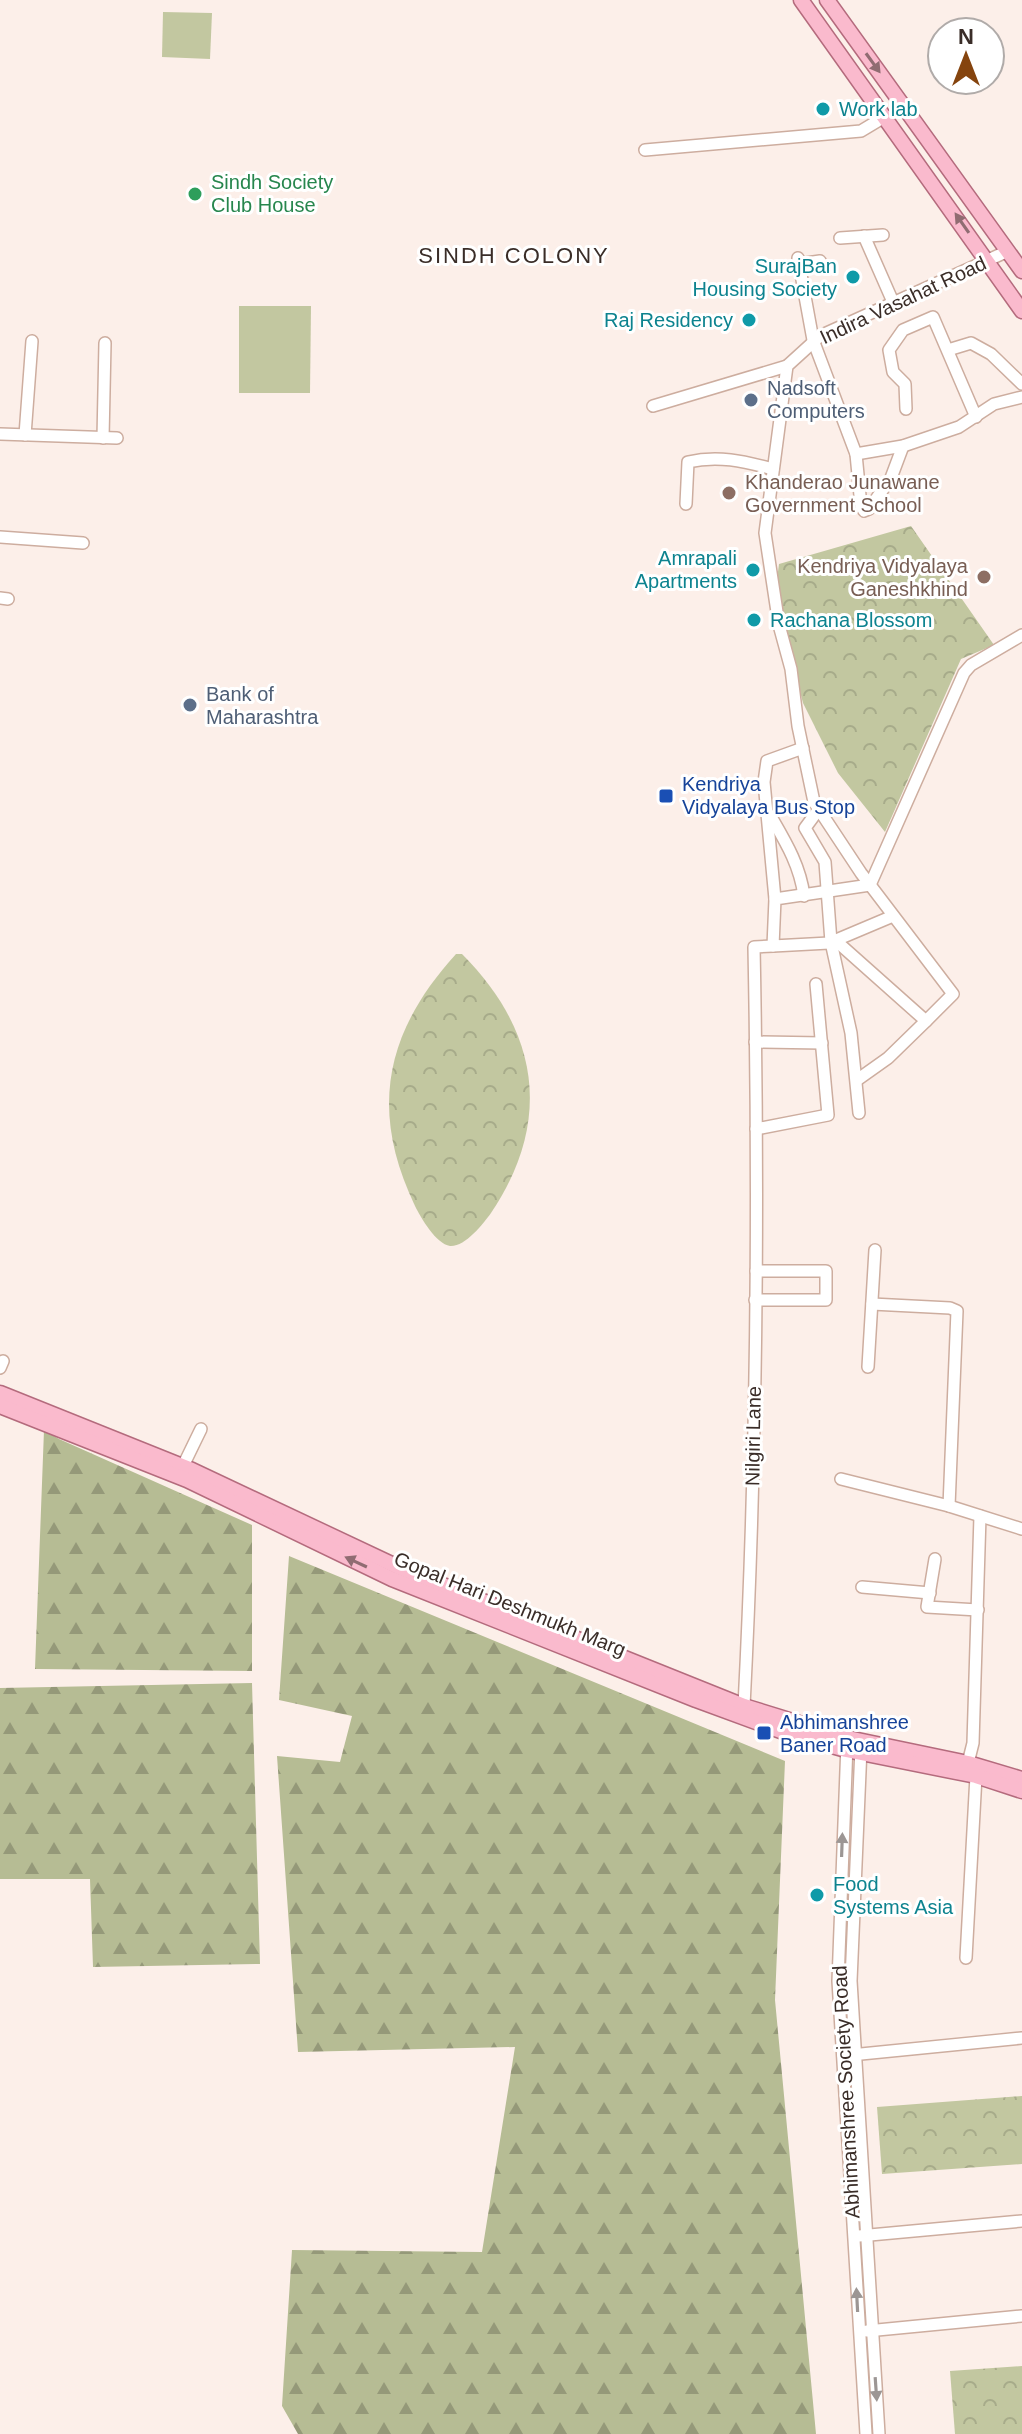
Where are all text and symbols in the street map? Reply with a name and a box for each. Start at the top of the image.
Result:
north arrow [926,16,1006,96]
text: N [958,24,974,49]
one-way arrow [864,53,880,74]
place label: Work lab [839,98,918,120]
marker: Work lab [814,100,832,118]
place label: Sindh Society Club House [211,171,333,216]
marker: Sindh Society Club House [186,185,204,203]
one-way arrow [955,213,970,234]
district label: SINDH COLONY [418,243,610,268]
street label: Indira Vasahat Road [816,252,990,348]
place label: SurajBan Housing Society [692,255,837,300]
marker: SurajBan Housing Society [844,268,862,286]
place label: Raj Residency [604,309,733,331]
marker: Raj Residency [740,311,758,329]
place label: Nadsoft Computers [767,377,865,422]
marker: Nadsoft Computers [742,391,760,409]
place label: Khanderao Junawane Government School [745,471,940,516]
marker: Khanderao Junawane Government School [720,484,738,502]
place label: Amrapali Apartments [635,547,737,592]
place label: Kendriya Vidyalaya Ganeshkhind [797,555,969,600]
marker: Amrapali Apartments [744,561,762,579]
marker: Kendriya Vidyalaya Ganeshkhind [975,568,993,586]
place label: Rachana Blossom [770,609,932,631]
marker: Rachana Blossom [745,611,763,629]
place label: Bank of Maharashtra [206,683,319,728]
marker: Bank of Maharashtra [181,696,199,714]
place label: Kendriya Vidyalaya Bus Stop [682,773,855,818]
marker: Kendriya Vidyalaya Bus Stop [657,787,675,805]
street label: Nilgiri Lane [741,1386,765,1486]
street label: Gopal Hari Deshmukh Marg [391,1547,629,1661]
one-way arrow [344,1555,367,1569]
place label: Abhimanshree Baner Road [780,1711,909,1756]
marker: Abhimanshree Baner Road [755,1724,773,1742]
one-way arrow [836,1832,849,1857]
place label: Food Systems Asia [833,1873,954,1918]
marker: Food Systems Asia [808,1886,826,1904]
street label: Abhimanshree Society Road [828,1965,864,2219]
one-way arrow [851,2287,864,2312]
one-way arrow [870,2377,883,2402]

